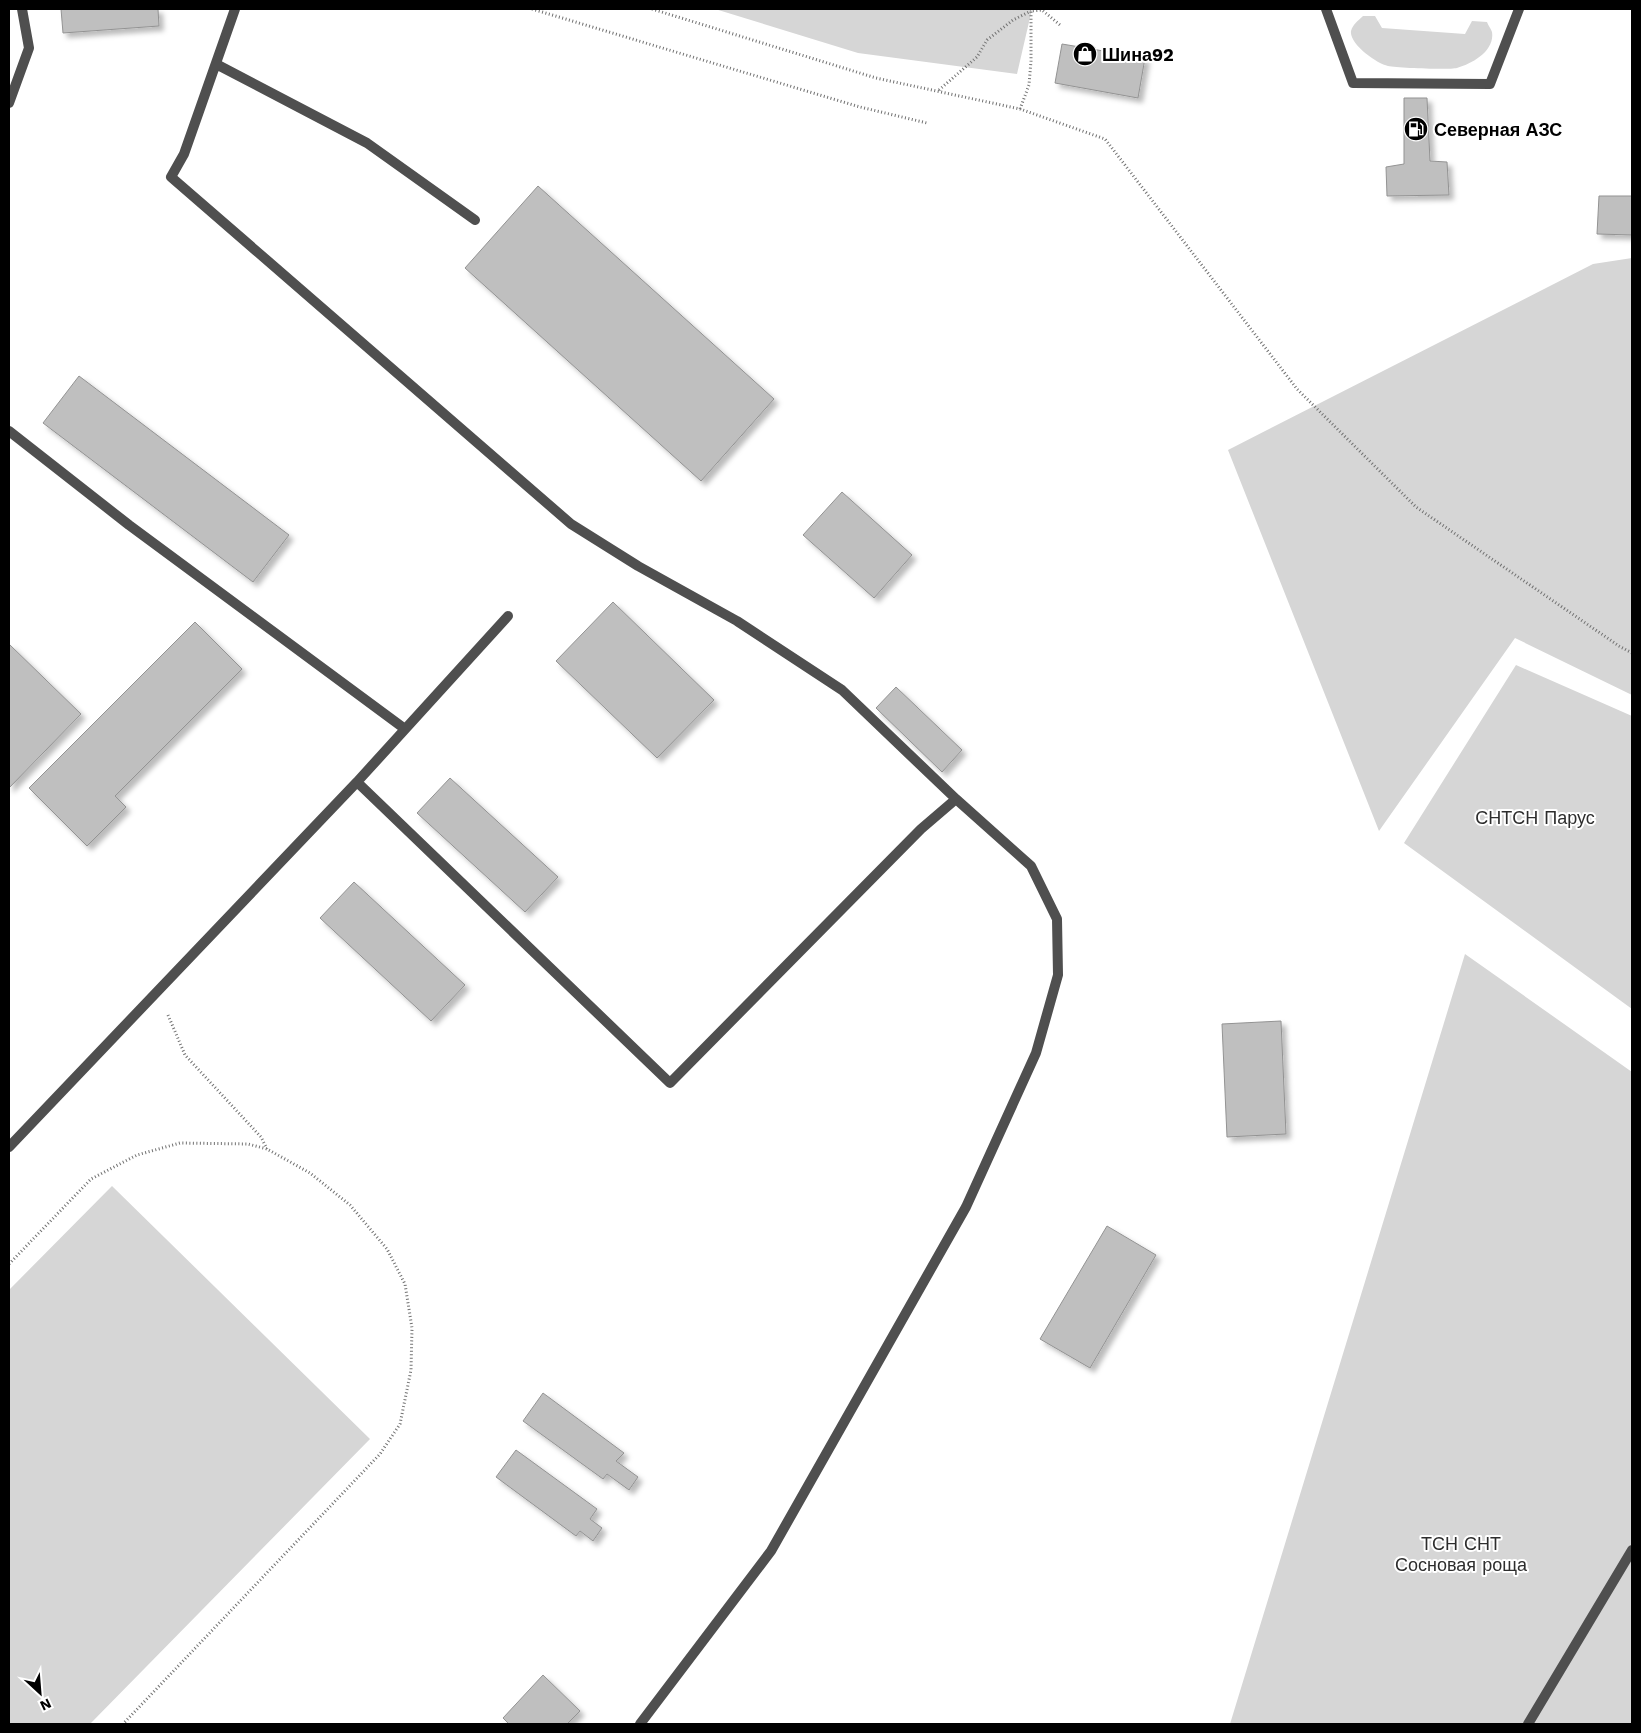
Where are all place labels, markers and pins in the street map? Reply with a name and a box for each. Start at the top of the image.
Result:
shop icon: Шина92 [1072,41,1098,67]
place label: Шина92 [1102,44,1174,65]
fuel station icon: Северная АЗС [1403,116,1429,142]
place label: Северная АЗС [1434,119,1562,140]

